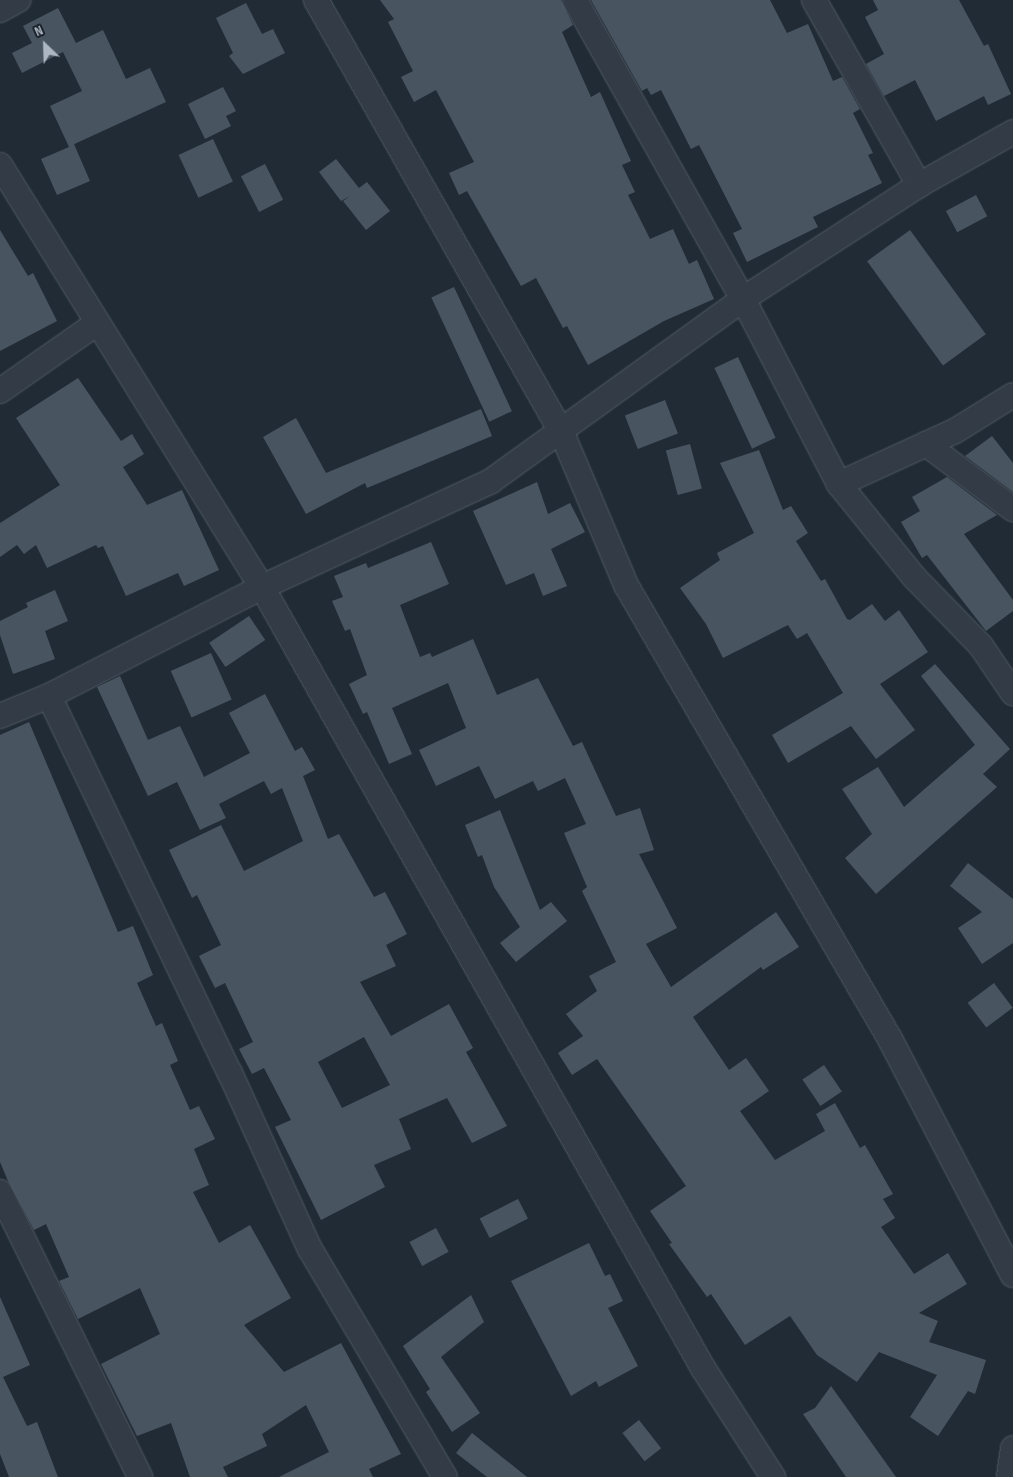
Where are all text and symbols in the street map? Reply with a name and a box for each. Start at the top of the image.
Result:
north arrow [20,20,70,70]
text: N [32,22,46,40]

